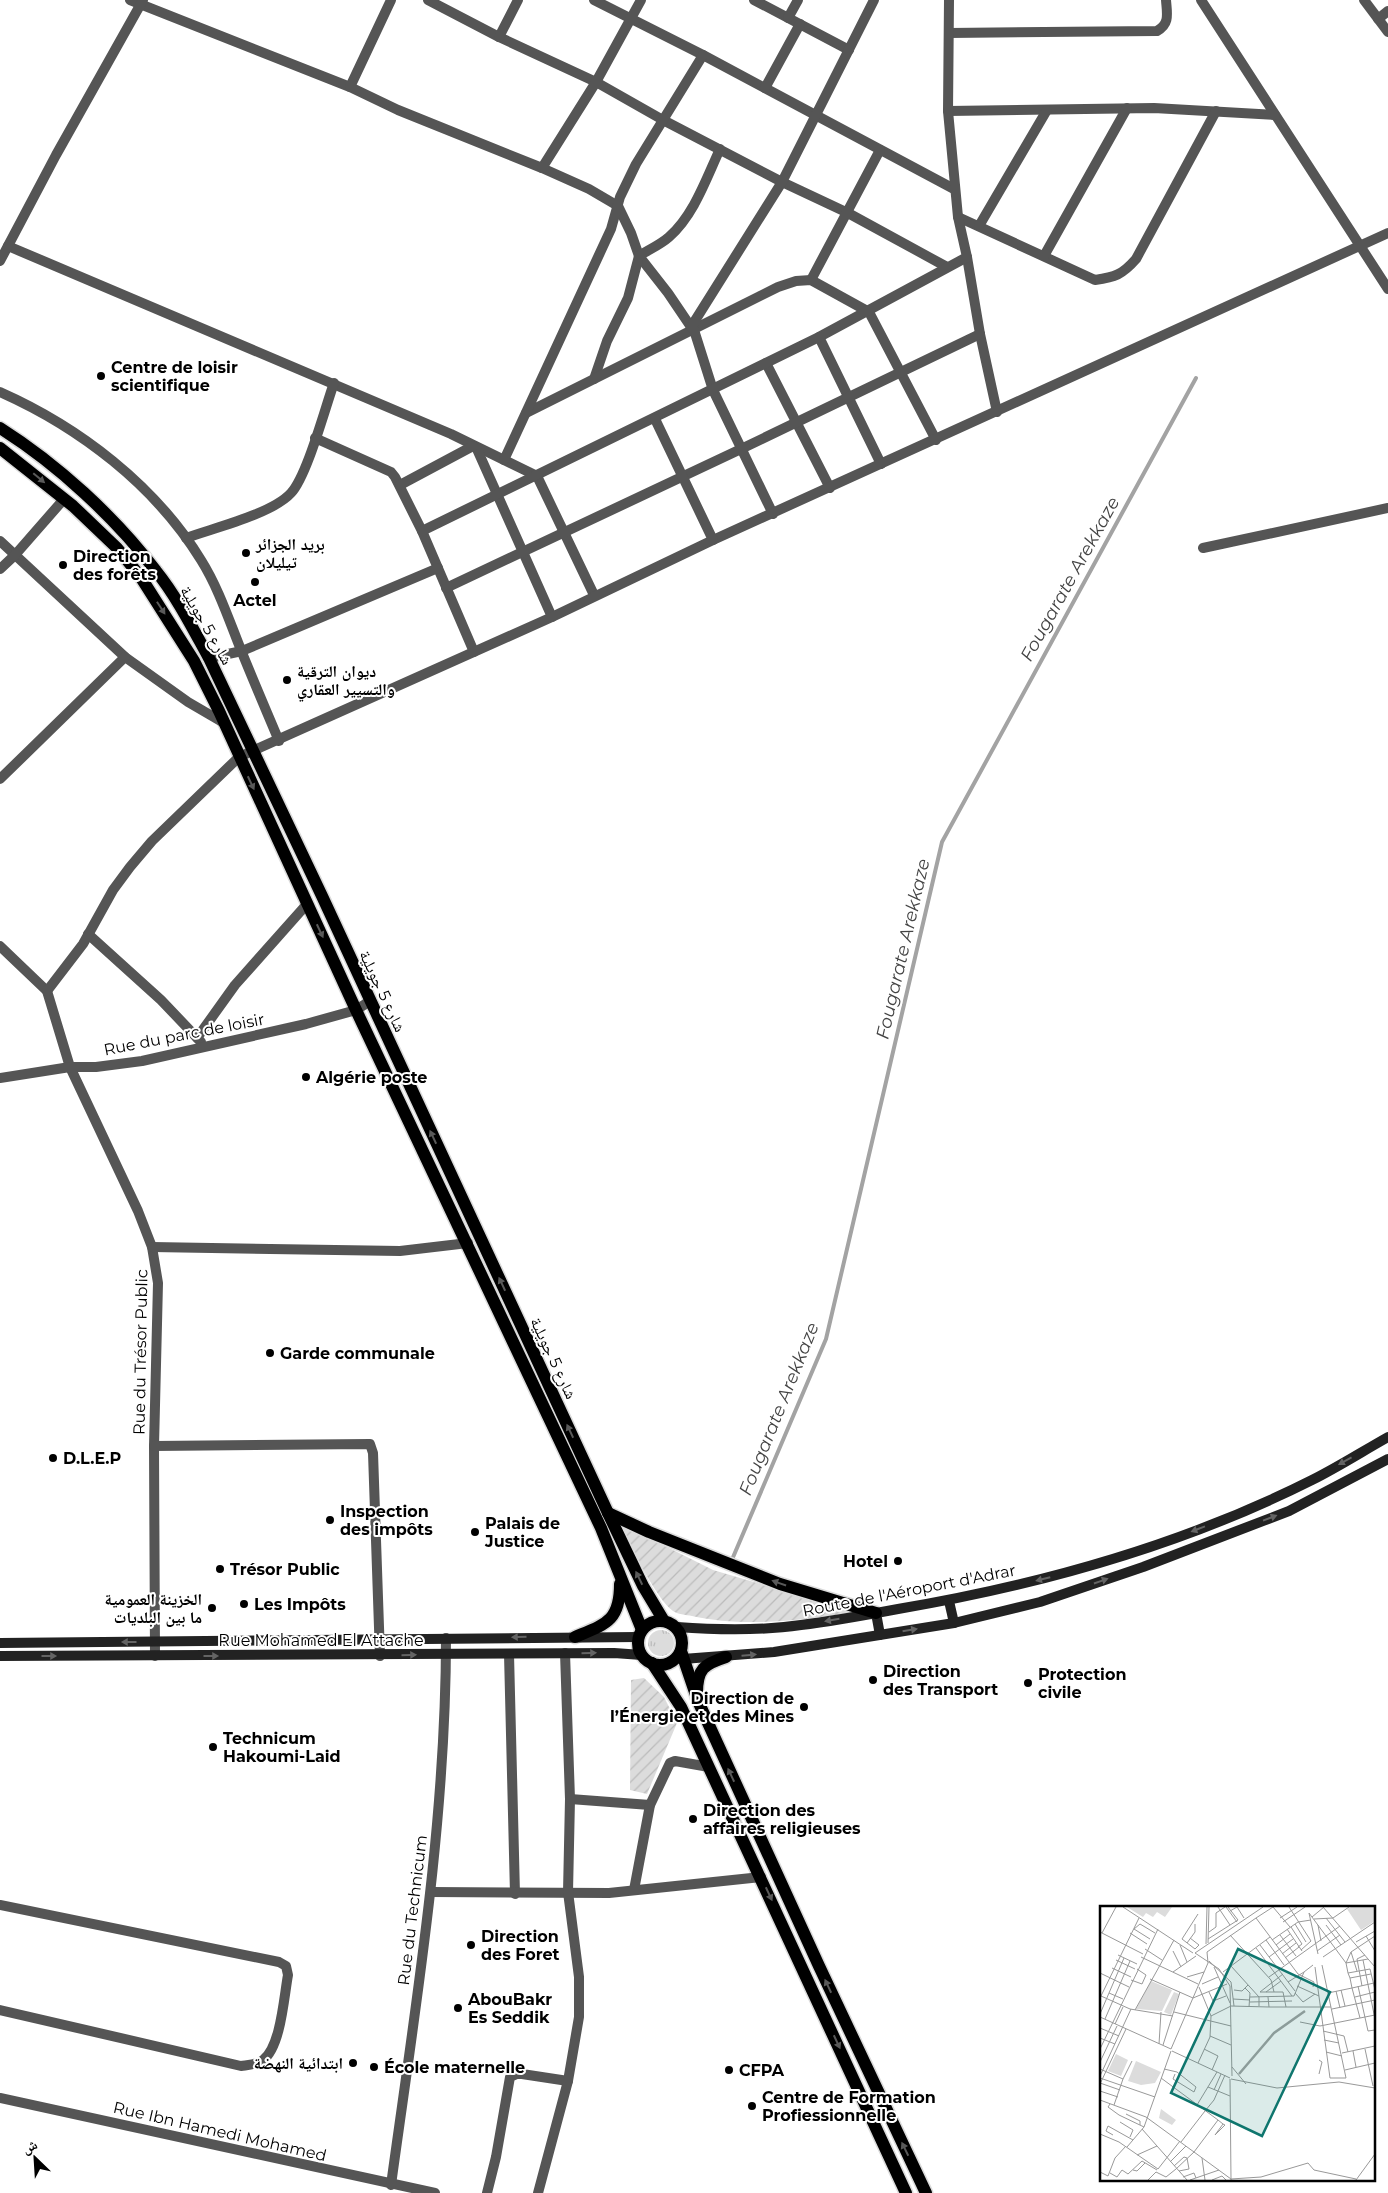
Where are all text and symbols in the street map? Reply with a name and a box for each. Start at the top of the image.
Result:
place label: Centre de loisir scientifique [111,358,238,395]
marker: Centre de loisir scientifique [95,370,107,382]
one-way arrow [32,472,45,483]
water label: Fougarate Arekkaze [1016,493,1124,665]
place label: بريد الجزائر تيليلان [255,535,325,572]
place label: Direction des forêts [73,547,157,584]
marker: بريد الجزائر تيليلان [240,547,252,559]
marker: Direction des forêts [57,559,69,571]
marker: Actel [249,576,261,588]
street label: شارع 5 جويلية [175,582,237,669]
place label: Actel [232,591,277,610]
one-way arrow [156,601,166,615]
place label: ديوان الترقية والتسيير العقاري [297,662,395,702]
marker: ديوان الترقية والتسيير العقاري [281,674,293,686]
one-way arrow [248,776,256,790]
water label: Fougarate Arekkaze [872,856,935,1041]
one-way arrow [316,924,324,938]
street label: شارع 5 جويلية [354,947,410,1035]
street label: Rue du parc de loisir [102,1010,266,1059]
place label: Algérie poste [315,1068,427,1087]
marker: Algérie poste [300,1071,312,1083]
one-way arrow [429,1130,437,1144]
street label: Rue du Trésor Public [130,1269,151,1435]
one-way arrow [497,1277,505,1291]
street label: شارع 5 جويلية [525,1314,581,1402]
water label: Fougarate Arekkaze [734,1319,824,1499]
place label: Garde communale [280,1344,435,1363]
marker: Garde communale [264,1347,276,1359]
one-way arrow [566,1424,574,1439]
place label: D.L.E.P [63,1449,122,1468]
marker: D.L.E.P [47,1452,59,1464]
one-way arrow [1338,1457,1353,1465]
place label: Inspection des impôts [340,1502,433,1539]
marker: Inspection des impôts [324,1514,336,1526]
place label: Palais de Justice [484,1514,560,1551]
one-way arrow [1262,1514,1277,1521]
one-way arrow [1191,1525,1205,1533]
marker: Palais de Justice [469,1526,481,1538]
place label: Hotel [843,1552,888,1571]
marker: Hotel [892,1555,904,1567]
place label: Trésor Public [230,1560,340,1579]
street label: Route de l'Aéroport d'Adrar [801,1560,1017,1620]
marker: Trésor Public [214,1563,226,1575]
one-way arrow [635,1571,644,1586]
one-way arrow [1036,1575,1051,1583]
one-way arrow [1094,1577,1109,1585]
one-way arrow [771,1579,786,1587]
place label: الخزينة العمومية ما بين البلديات [105,1590,202,1627]
place label: Les Impôts [254,1595,346,1614]
marker: Les Impôts [238,1598,250,1610]
marker: الخزينة العمومية ما بين البلديات [206,1602,218,1614]
one-way arrow [824,1617,840,1625]
one-way arrow [902,1626,918,1634]
street label: Rue Mohamed El Attache [218,1631,424,1650]
one-way arrow [511,1633,527,1641]
one-way arrow [121,1638,137,1646]
one-way arrow [581,1649,597,1657]
one-way arrow [742,1650,758,1658]
one-way arrow [401,1651,417,1659]
one-way arrow [41,1652,57,1660]
one-way arrow [203,1652,219,1660]
place label: Direction des Transport [883,1662,998,1699]
place label: Protection civile [1038,1665,1126,1702]
marker: Direction des Transport [867,1674,879,1686]
marker: Protection civile [1022,1677,1034,1689]
place label: Direction de l’Énergie et des Mines [610,1689,794,1726]
marker: Direction de l’Énergie et des Mines [798,1701,810,1713]
place label: Technicum Hakoumi-Laid [223,1729,341,1766]
marker: Technicum Hakoumi-Laid [207,1741,219,1753]
one-way arrow [727,1768,735,1782]
place label: Direction des affaires religieuses [703,1801,861,1838]
marker: Direction des affaires religieuses [687,1813,699,1825]
street label: Rue du Technicum [394,1834,431,1986]
one-way arrow [765,1887,773,1901]
inset map [1100,1906,1376,2180]
place label: Direction des Foret [481,1927,560,1964]
marker: Direction des Foret [465,1939,477,1951]
one-way arrow [824,1979,832,1993]
place label: AbouBakr Es Seddik [467,1990,552,2027]
marker: AbouBakr Es Seddik [452,2002,464,2014]
one-way arrow [833,2034,841,2049]
place label: ابتدائية النهضة [254,2054,343,2073]
marker: ابتدائية النهضة [347,2057,359,2069]
place label: École maternelle [384,2058,525,2077]
marker: École maternelle [368,2061,380,2073]
place label: CFPA [739,2061,785,2080]
marker: CFPA [723,2064,735,2076]
place label: Centre de Formation Profiessionnelle [762,2088,936,2125]
street label: Rue Ibn Hamedi Mohamed [111,2098,328,2165]
marker: Centre de Formation Profiessionnelle [746,2100,758,2112]
north arrow [10,2133,60,2183]
text: ش [19,2135,40,2158]
one-way arrow [900,2142,908,2156]

